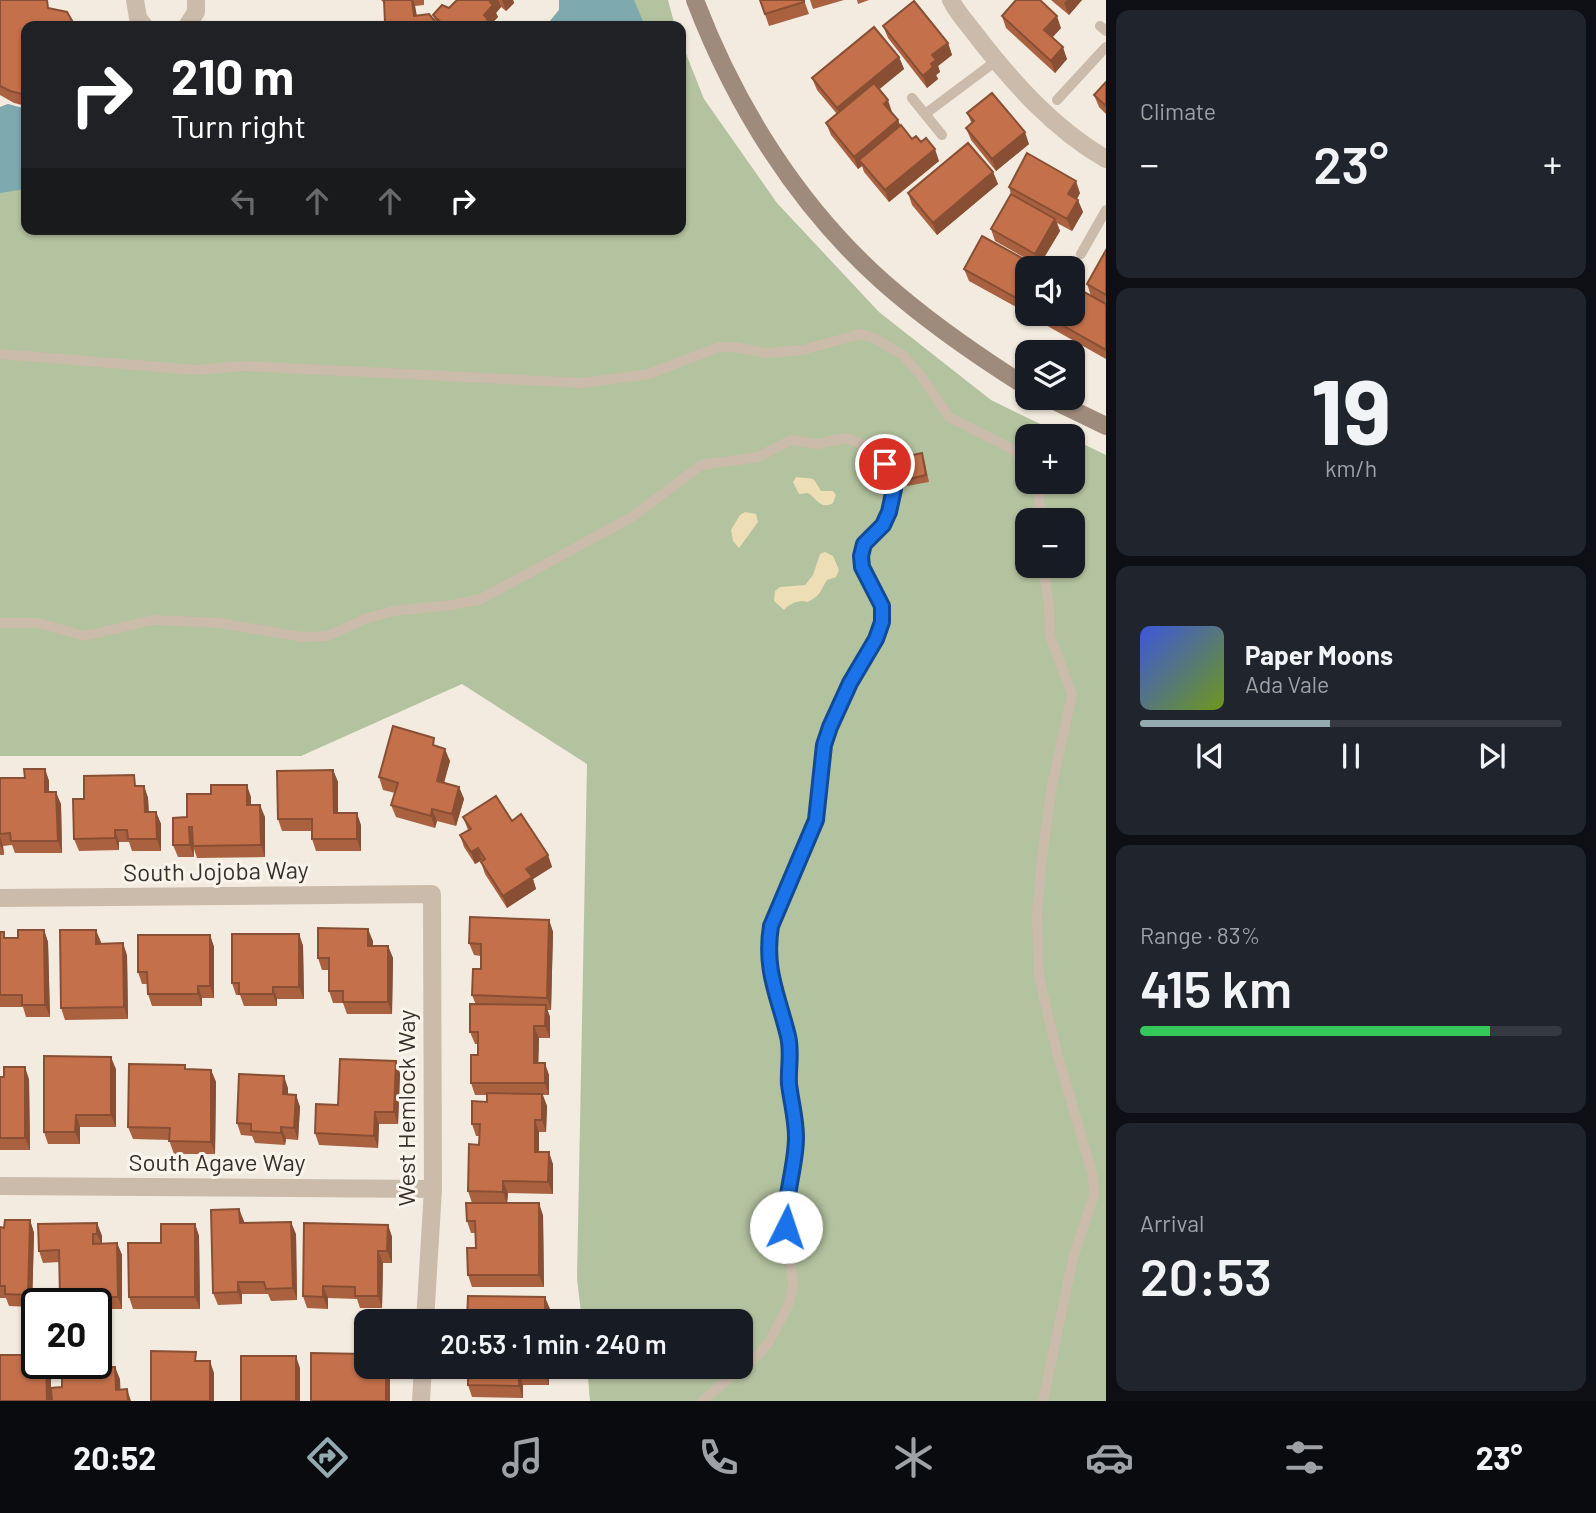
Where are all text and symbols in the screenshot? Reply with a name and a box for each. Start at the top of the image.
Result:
text: 210 m [171,46,294,105]
icon: right [56,49,147,140]
text: Climate [1140,97,1216,125]
text: Turn right [171,106,306,144]
text: 23° [1313,132,1389,194]
text: − [1140,140,1159,186]
text: + [1543,140,1562,186]
icon: left [225,182,263,220]
icon: ahead [298,182,336,220]
icon: ahead [371,182,409,220]
icon: right [444,182,482,220]
map controls [1015,256,1085,578]
button: sound [1015,256,1085,326]
button: layers [1015,340,1085,410]
text: 19 [1311,354,1391,463]
button: + [1015,424,1085,494]
pin [855,434,915,494]
icon: arrive [866,445,904,483]
text: km/h [1325,454,1377,482]
button: − [1015,508,1085,578]
text: Paper Moons [1245,639,1393,670]
text: Ada Vale [1245,670,1329,698]
icon: previous [1191,737,1229,775]
icon: pause [1332,737,1370,775]
icon: next [1473,737,1511,775]
street label: South Jojoba Way [123,854,309,887]
text: Range · 83% [1140,921,1260,949]
text: 415 km [1140,956,1292,1018]
street label: West Hemlock Way [391,1010,420,1206]
street label: South Agave Way [128,1147,306,1176]
position arrow [749,1190,823,1264]
text: Arrival [1140,1209,1204,1237]
text: 20:53 [1140,1244,1272,1306]
speed limit sign: 20 [21,1288,112,1379]
text: 20:53 · 1 min · 240 m [440,1328,667,1359]
icon: directions [303,1433,352,1482]
icon: music [498,1433,547,1482]
icon: phone [694,1433,743,1482]
icon: climate [889,1433,938,1482]
icon: car [1085,1433,1134,1482]
icon: filters [1280,1433,1329,1482]
text: 20:52 [73,1438,156,1476]
text: 23° [1476,1438,1523,1476]

